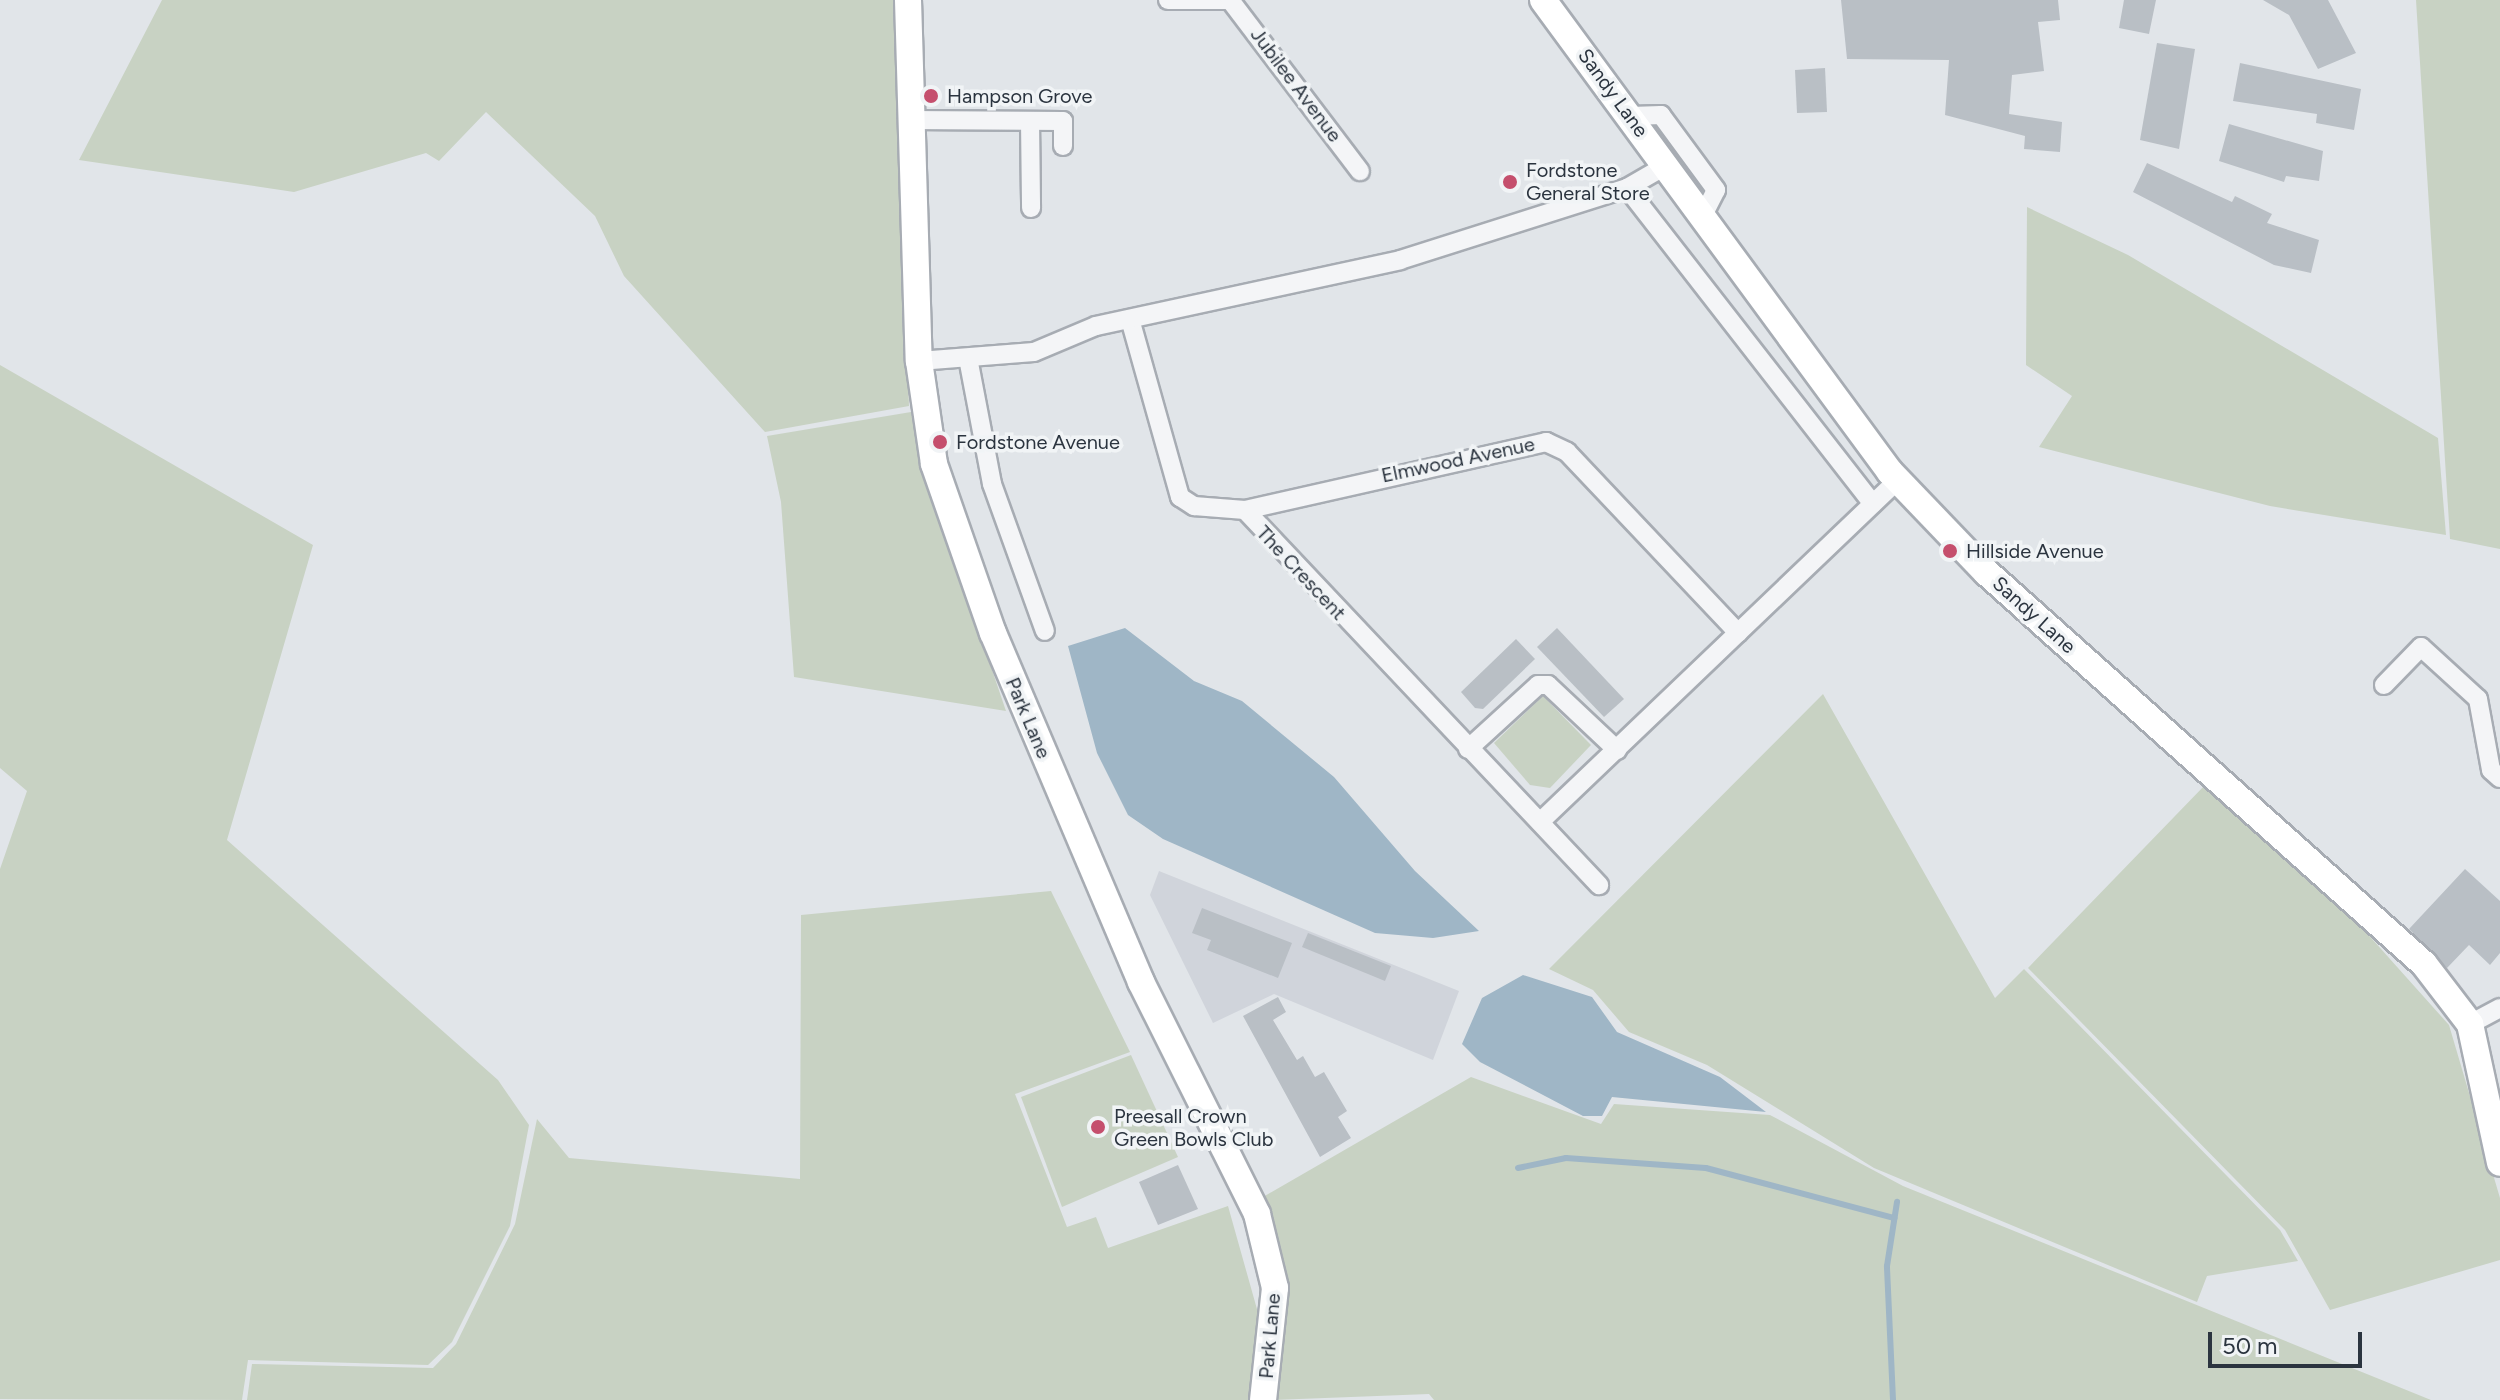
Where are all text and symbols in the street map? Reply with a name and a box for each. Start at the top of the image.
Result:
street label: Jubilee Avenue [1245,23,1347,147]
street label: Sandy Lane [1573,44,1653,142]
place label: Hampson Grove [947,84,1092,108]
marker: Hampson Grove [922,87,940,105]
place label: Fordstone General Store [1526,158,1650,205]
marker: Fordstone General Store [1501,173,1519,191]
place label: Fordstone Avenue [956,430,1120,454]
street label: Elmwood Avenue [1379,432,1537,488]
marker: Fordstone Avenue [931,433,949,451]
street label: The Crescent [1251,521,1351,625]
place label: Hillside Avenue [1966,539,2104,563]
marker: Hillside Avenue [1941,542,1959,560]
street label: Sandy Lane [1988,571,2080,659]
street label: Park Lane [1000,674,1056,762]
place label: Preesall Crown Green Bowls Club [1114,1104,1273,1151]
marker: Preesall Crown Green Bowls Club [1089,1118,1107,1136]
street label: Park Lane [1254,1292,1286,1380]
scale bar [2212,1316,2366,1366]
text: 50 m [2222,1331,2278,1360]

